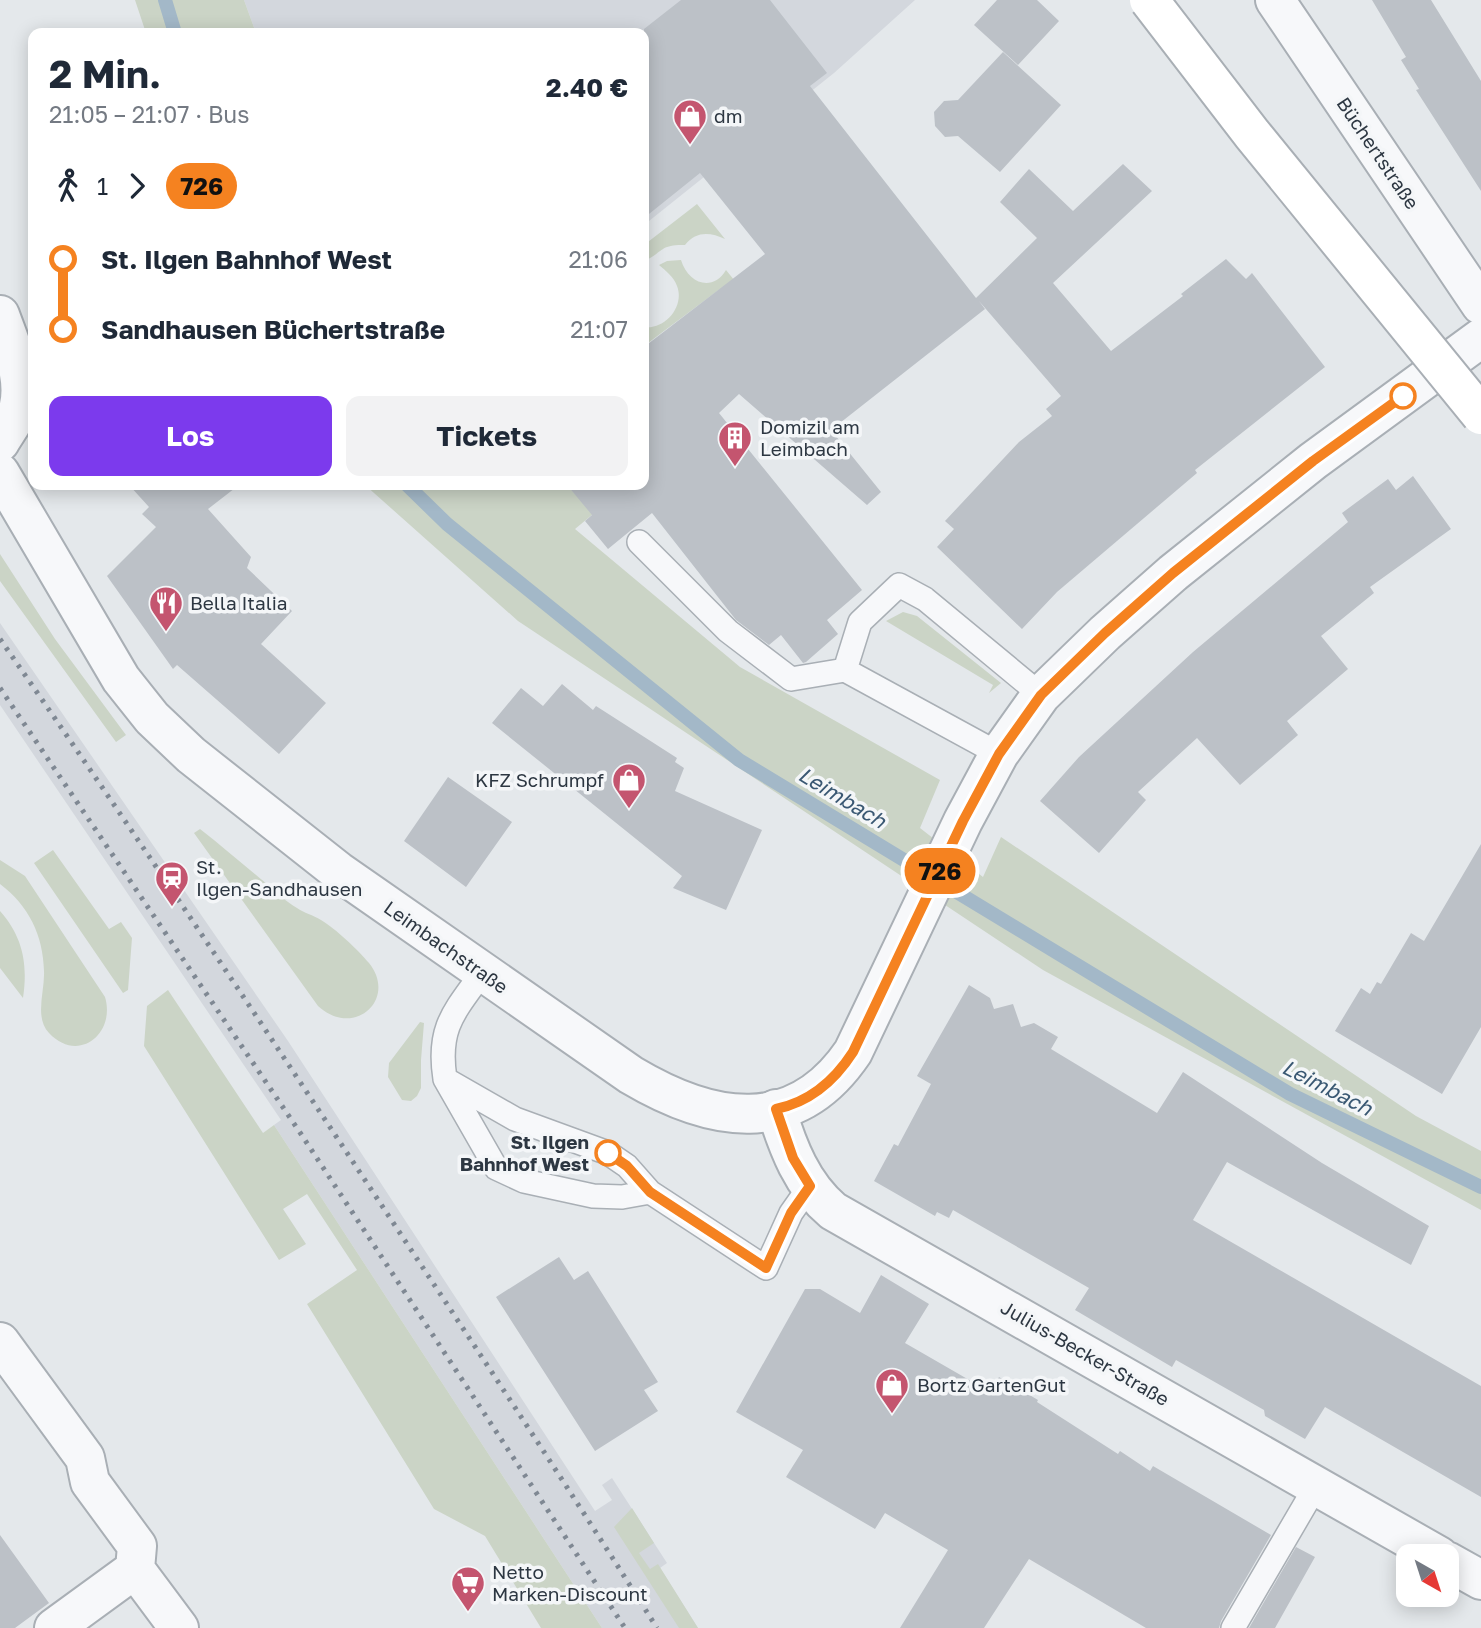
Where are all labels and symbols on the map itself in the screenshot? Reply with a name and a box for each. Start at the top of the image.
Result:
street label: Büchertstraße [1332,92,1424,213]
shop icon: dm [671,97,709,146]
place label: dm [714,104,743,127]
unlabelled marker [1390,383,1416,409]
place label: Domizil am Leimbach [760,415,860,460]
building icon: Domizil am Leimbach [716,419,754,468]
restaurant icon: Bella Italia [147,584,185,633]
place label: Bella Italia [190,591,288,614]
shop icon: KFZ Schrumpf [610,761,648,810]
water label: Leimbach [794,761,892,834]
place label: KFZ Schrumpf [475,768,604,791]
line badge: 726 [900,848,980,894]
place label: St. Ilgen-Sandhausen [196,855,362,900]
station icon: St. Ilgen-Sandhausen [153,859,191,908]
street label: Leimbachstraße [380,895,513,998]
water label: Leimbach [1278,1053,1378,1121]
place label: St. Ilgen Bahnhof West [460,1130,589,1175]
marker: St. Ilgen Bahnhof West [595,1140,621,1166]
street label: Julius-Becker-Straße [997,1295,1173,1410]
shop icon: Bortz GartenGut [873,1366,911,1415]
place label: Bortz GartenGut [917,1373,1066,1396]
north arrow [1396,1544,1460,1606]
place label: Netto Marken-Discount [492,1560,648,1605]
supermarket icon: Netto Marken-Discount [449,1564,487,1613]

